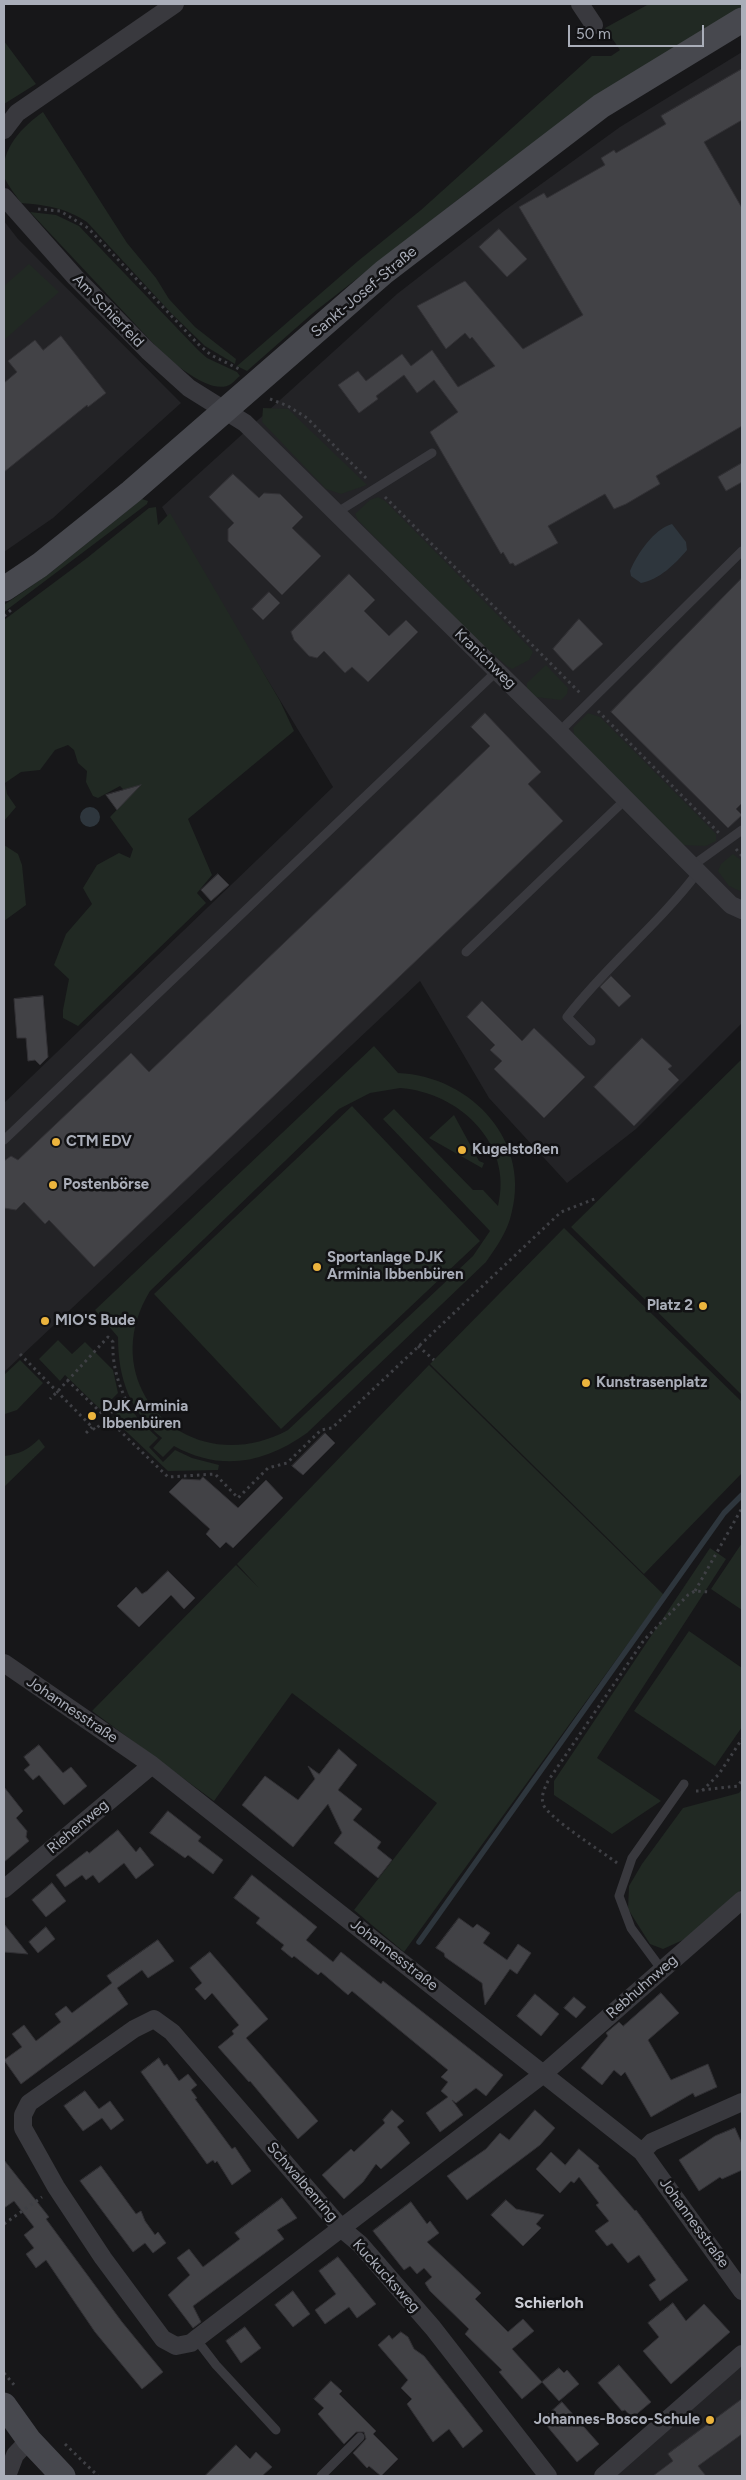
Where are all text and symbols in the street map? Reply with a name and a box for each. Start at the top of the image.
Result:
scale bar [571,15,707,47]
text: 50 m [576,25,611,43]
street label: Sankt-Josef-Straße [308,243,420,341]
street label: Am Schierfeld [69,271,147,351]
street label: Kranichweg [450,625,520,693]
place label: CTM EDV [66,1133,132,1151]
marker: CTM EDV [50,1136,62,1148]
place label: Kugelstoßen [472,1141,559,1159]
marker: Kugelstoßen [456,1144,468,1156]
place label: Postenbörse [63,1176,149,1194]
marker: Postenbörse [47,1179,59,1191]
place label: Sportanlage DJK Arminia Ibbenbüren [327,1249,463,1284]
marker: Sportanlage DJK Arminia Ibbenbüren [311,1261,323,1273]
place label: Platz 2 [647,1297,693,1315]
marker: Platz 2 [697,1300,709,1312]
place label: MIO'S Bude [55,1312,135,1330]
marker: MIO'S Bude [39,1315,51,1327]
place label: Kunstrasenplatz [596,1374,707,1392]
marker: Kunstrasenplatz [580,1377,592,1389]
place label: DJK Arminia Ibbenbüren [102,1398,188,1433]
marker: DJK Arminia Ibbenbüren [86,1410,98,1422]
street label: Johannesstraße [23,1673,121,1747]
street label: Riehenweg [44,1796,112,1858]
street label: Johannesstraße [347,1915,441,1995]
street label: Rebhuhnweg [603,1951,681,2023]
street label: Schwalbenring [263,2139,341,2225]
street label: Johannesstraße [655,2175,733,2271]
street label: Kuckucksweg [348,2236,424,2316]
district label: Schierloh [514,2293,584,2313]
place label: Johannes-Bosco-Schule [534,2411,700,2429]
marker: Johannes-Bosco-Schule [704,2414,716,2426]

